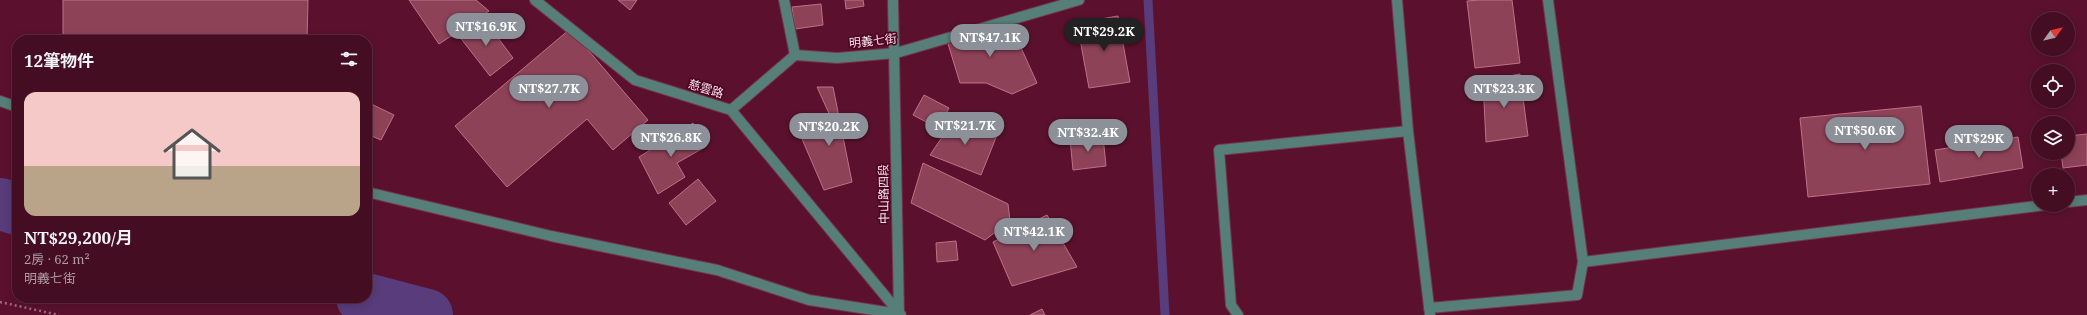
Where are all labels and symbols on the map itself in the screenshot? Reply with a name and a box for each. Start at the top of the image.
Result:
north arrow [2031,12,2075,56]
pin: NT$16.9K [445,13,527,47]
pin: NT$29.2K [1063,18,1145,52]
pin: NT$47.1K [949,24,1031,58]
street label: 明義七街 [848,30,898,51]
pin: NT$27.7K [508,75,590,109]
street label: 慈雲路 [686,75,726,102]
pin: NT$23.3K [1463,75,1545,109]
pin: NT$21.7K [924,112,1006,146]
pin: NT$20.2K [788,113,870,147]
pin: NT$50.6K [1824,117,1906,151]
pin: NT$32.4K [1047,119,1129,153]
pin: NT$26.8K [630,124,712,158]
pin: NT$29K [1946,125,2012,159]
street label: 中山路四段 [874,164,893,224]
pin: NT$42.1K [993,218,1075,252]

